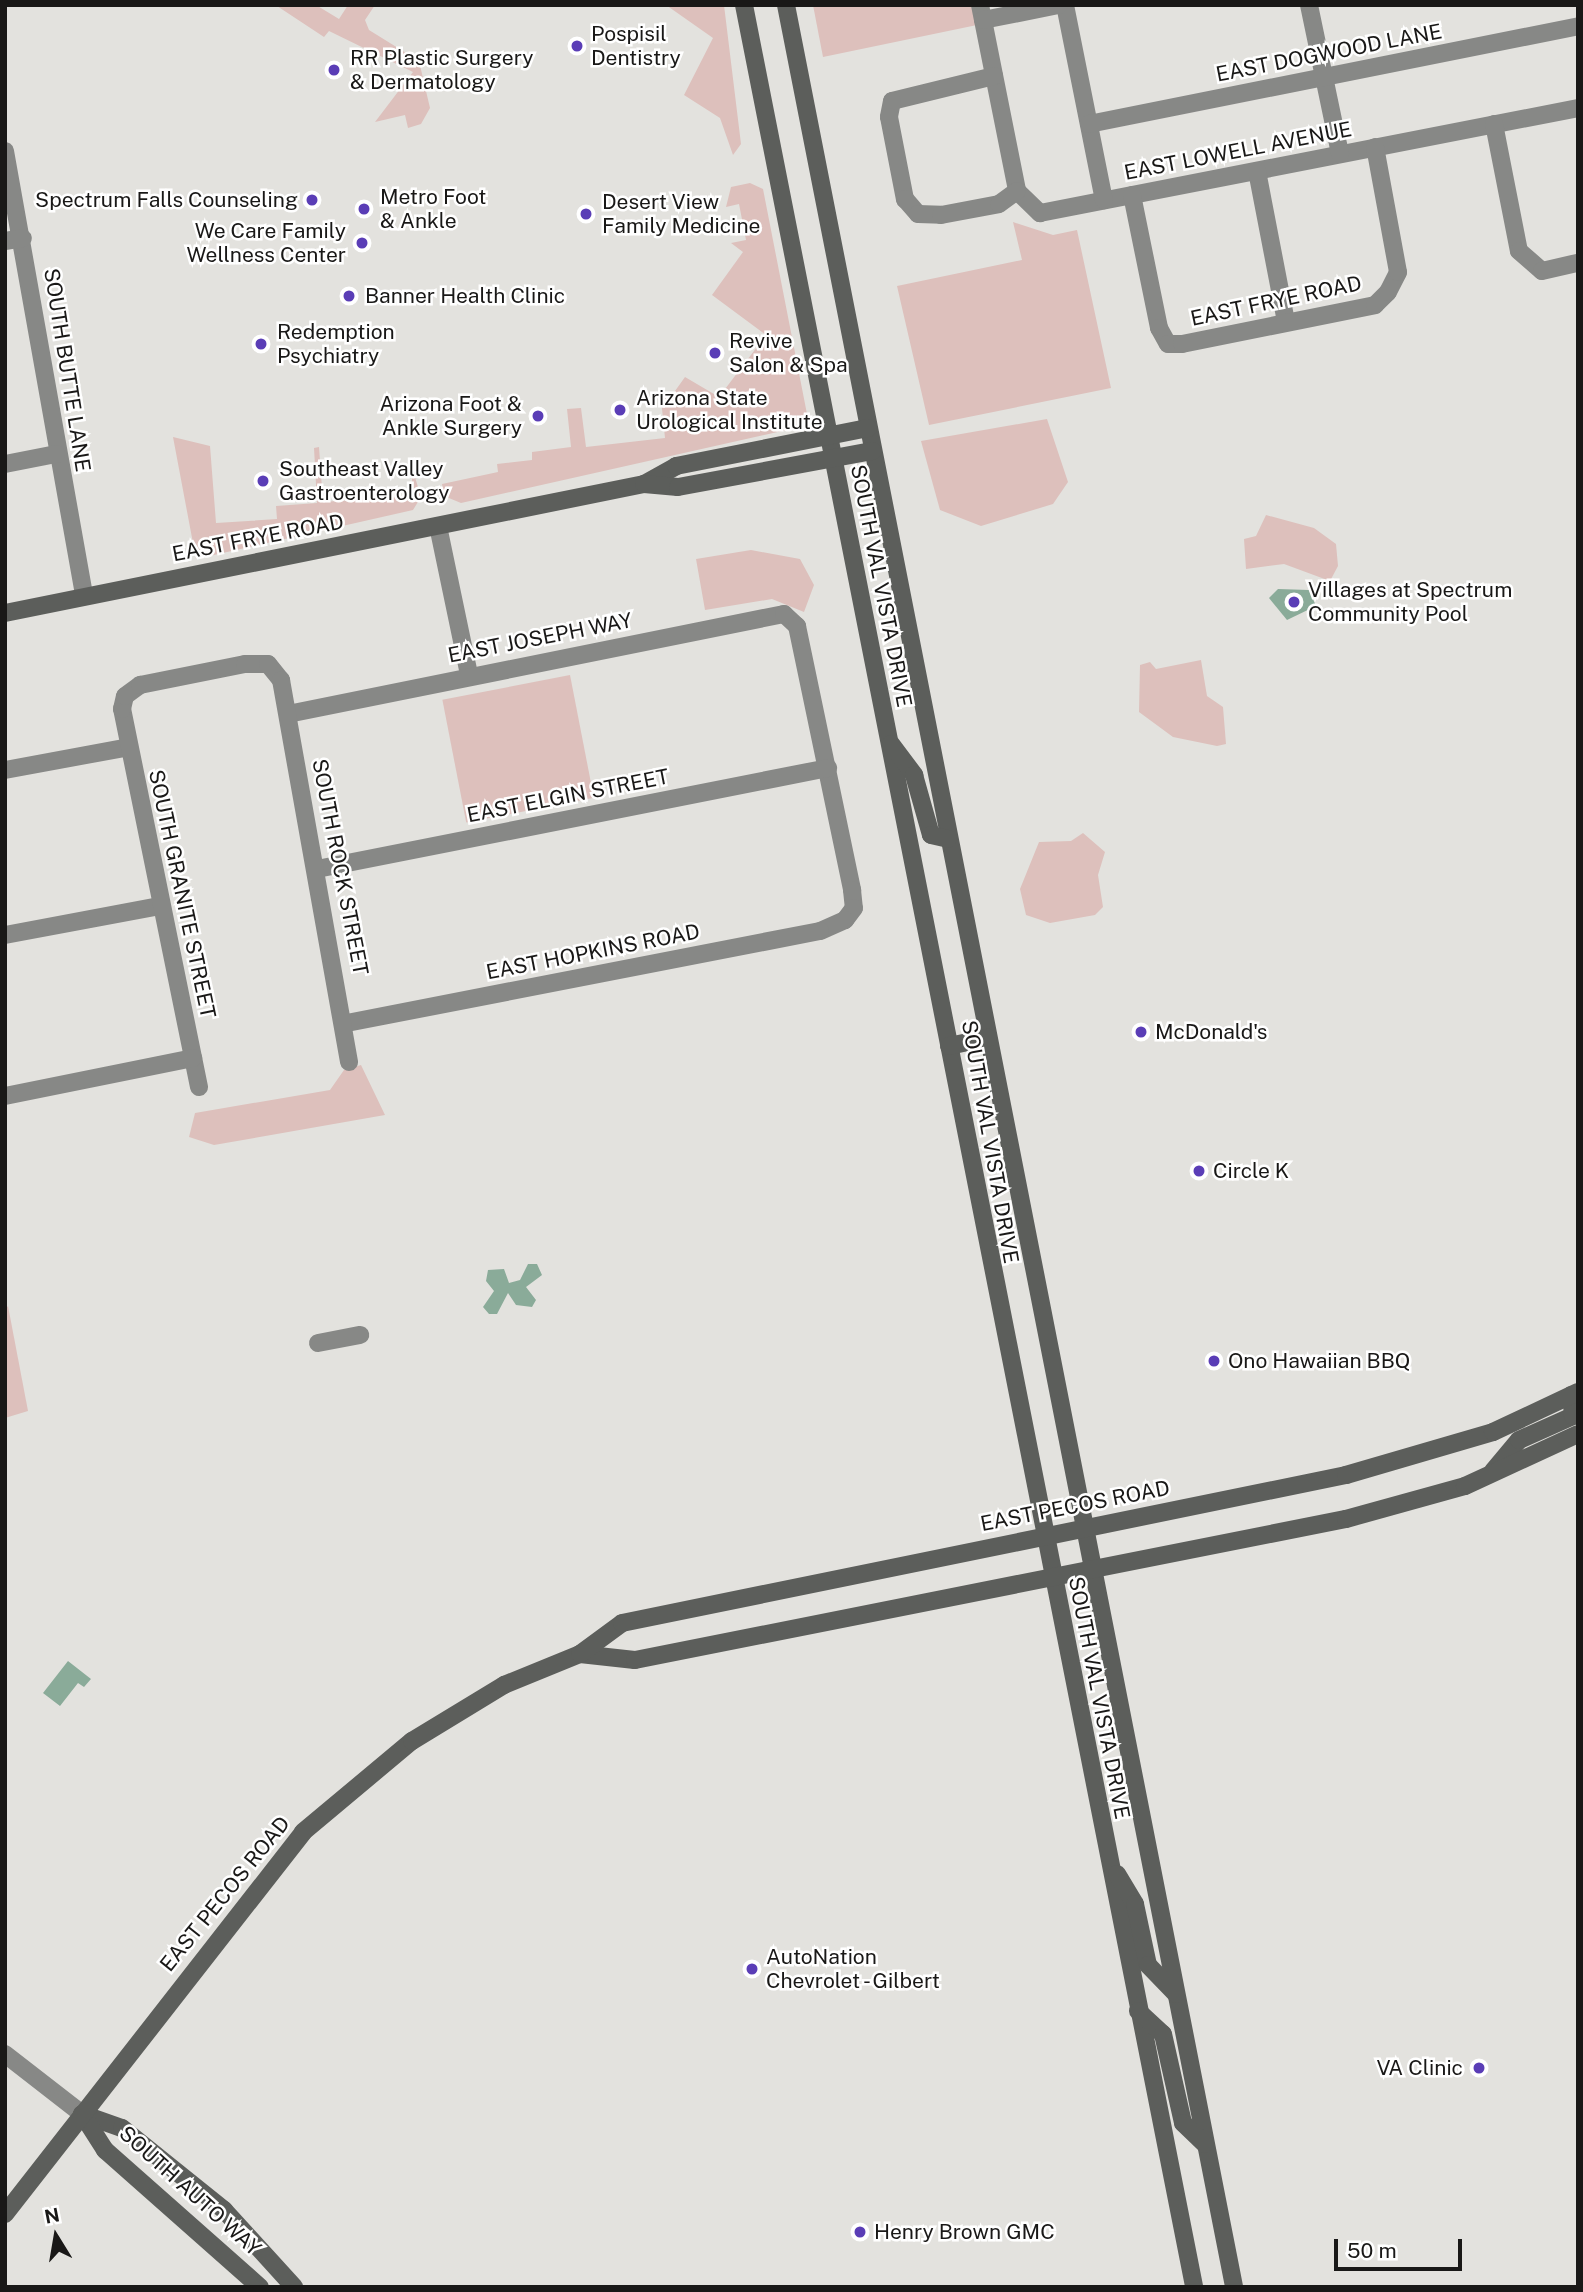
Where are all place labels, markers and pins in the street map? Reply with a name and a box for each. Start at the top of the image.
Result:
place label: Pospisil Dentistry [591,21,681,71]
marker: Pospisil Dentistry [569,38,585,54]
place label: RR Plastic Surgery & Dermatology [350,45,534,95]
marker: RR Plastic Surgery & Dermatology [324,60,344,80]
place label: Metro Foot & Ankle [380,184,487,234]
place label: Spectrum Falls Counseling [35,187,298,213]
place label: Desert View Family Medicine [602,189,760,239]
marker: Spectrum Falls Counseling [304,192,320,208]
marker: Metro Foot & Ankle [354,199,374,219]
marker: Desert View Family Medicine [576,204,596,224]
place label: We Care Family Wellness Center [186,218,346,268]
marker: We Care Family Wellness Center [352,233,372,253]
place label: Banner Health Clinic [365,283,565,309]
marker: Banner Health Clinic [339,286,359,306]
place label: Redemption Psychiatry [277,319,395,369]
place label: Revive Salon & Spa [729,328,848,378]
marker: Redemption Psychiatry [251,334,271,354]
marker: Revive Salon & Spa [707,345,723,361]
place label: Arizona State Urological Institute [636,385,823,435]
place label: Arizona Foot & Ankle Surgery [379,391,522,441]
marker: Arizona State Urological Institute [610,400,630,420]
marker: Arizona Foot & Ankle Surgery [528,406,548,426]
place label: Southeast Valley Gastroenterology [279,456,450,506]
marker: Southeast Valley Gastroenterology [253,471,273,491]
place label: Villages at Spectrum Community Pool [1308,577,1512,627]
marker: Villages at Spectrum Community Pool [1286,594,1302,610]
place label: McDonald's [1155,1019,1267,1045]
marker: McDonald's [1133,1024,1149,1040]
place label: Circle K [1213,1158,1289,1184]
marker: Circle K [1191,1163,1207,1179]
place label: Ono Hawaiian BBQ [1228,1348,1411,1374]
marker: Ono Hawaiian BBQ [1206,1353,1222,1369]
place label: AutoNation Chevrolet - Gilbert [766,1944,946,1994]
marker: AutoNation Chevrolet - Gilbert [744,1961,760,1977]
place label: VA Clinic [1376,2055,1463,2081]
marker: VA Clinic [1469,2058,1489,2078]
place label: Henry Brown GMC [874,2219,1055,2245]
marker: Henry Brown GMC [852,2224,868,2240]

